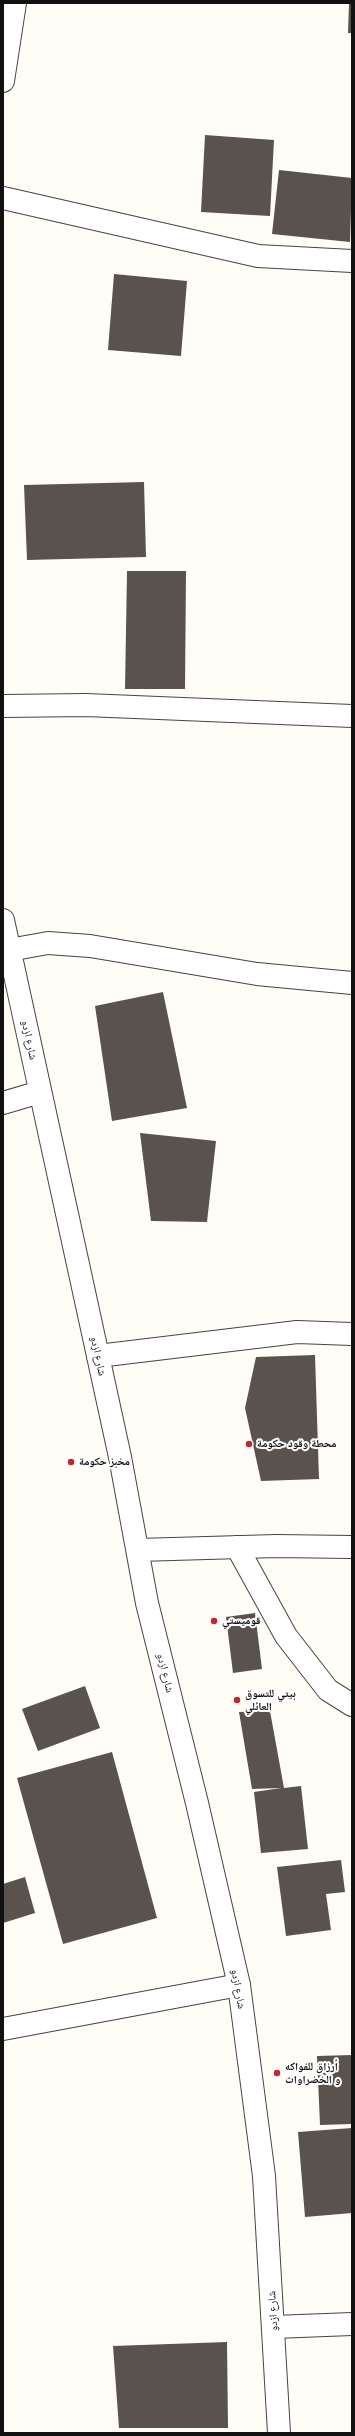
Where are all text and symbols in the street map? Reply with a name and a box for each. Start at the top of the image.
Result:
street label: شارع ازدو [18,1019,40,1061]
street label: شارع ازدو [87,1335,109,1377]
place label: محطة وقود حكومة [257,1437,337,1451]
marker: محطة وقود حكومة [244,1439,254,1449]
place label: مخبز حكومة [79,1455,130,1469]
marker: مخبز حكومة [66,1457,76,1467]
place label: قوميستي [222,1614,260,1628]
marker: قوميستي [209,1616,219,1626]
street label: شارع ازدو [154,1652,176,1694]
place label: بيتي للتسوق العائلي [245,1687,296,1713]
marker: بيتي للتسوق العائلي [232,1695,242,1705]
street label: شارع ازدو [228,1968,248,2010]
place label: أرزاق للفواكه و الخضراوات [285,2060,340,2086]
marker: أرزاق للفواكه و الخضراوات [272,2068,282,2078]
street label: شارع ازدو [265,2291,281,2331]

